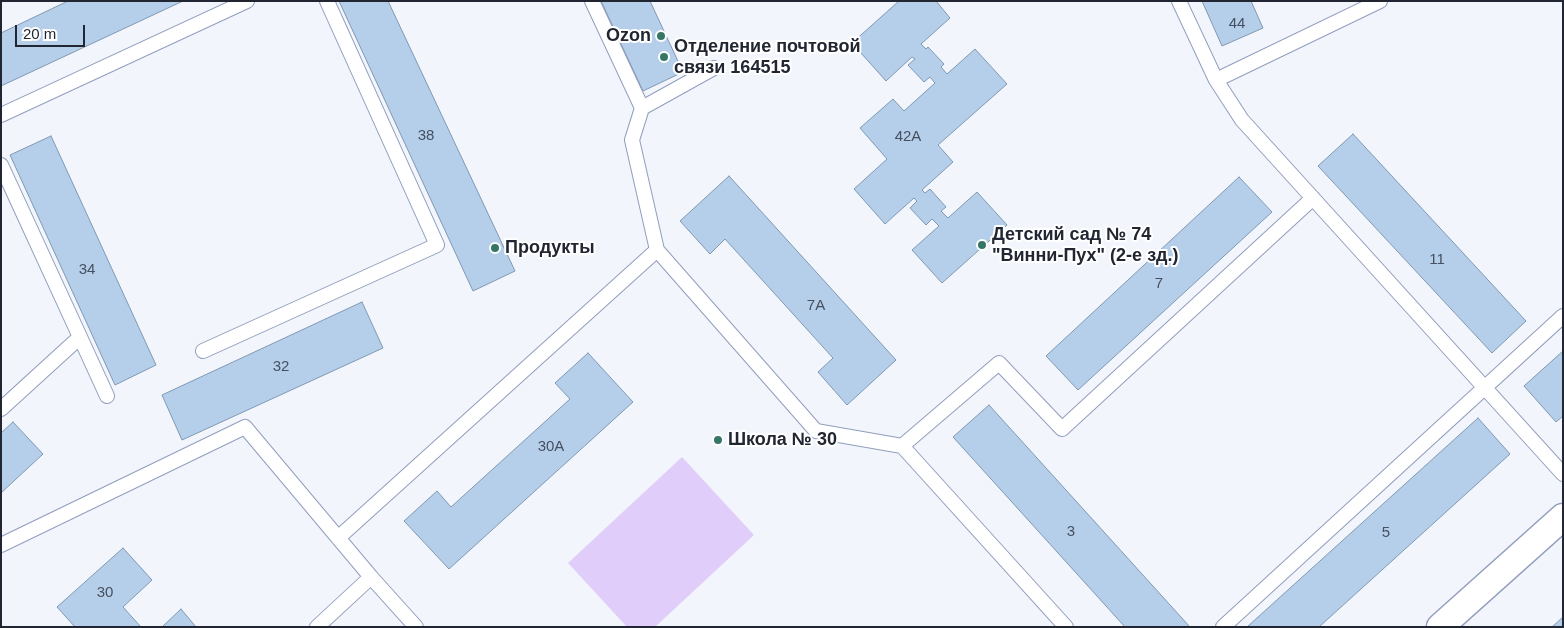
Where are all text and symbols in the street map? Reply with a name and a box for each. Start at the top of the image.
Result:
scale bar [18,15,88,47]
house number: 44 [1229,15,1245,33]
text: 20 m [23,25,56,42]
place label: Ozon [606,25,651,47]
marker: Ozon [655,30,667,42]
place label: Отделение почтовой связи 164515 [674,36,861,78]
marker: Отделение почтовой связи 164515 [658,51,670,63]
house number: 38 [418,127,434,145]
house number: 42А [895,128,921,146]
place label: Детский сад № 74 "Винни-Пух" (2-е зд.) [992,224,1178,266]
place label: Продукты [505,237,595,259]
marker: Детский сад № 74 "Винни-Пух" (2-е зд.) [976,239,988,251]
marker: Продукты [489,242,501,254]
house number: 11 [1429,251,1445,269]
house number: 34 [79,261,95,279]
house number: 7 [1155,275,1163,293]
house number: 7А [807,297,825,315]
house number: 32 [273,358,289,376]
place label: Школа № 30 [728,429,837,451]
marker: Школа № 30 [712,434,724,446]
house number: 30А [538,438,564,456]
house number: 3 [1067,523,1075,541]
house number: 5 [1382,524,1390,542]
house number: 30 [97,584,113,602]

